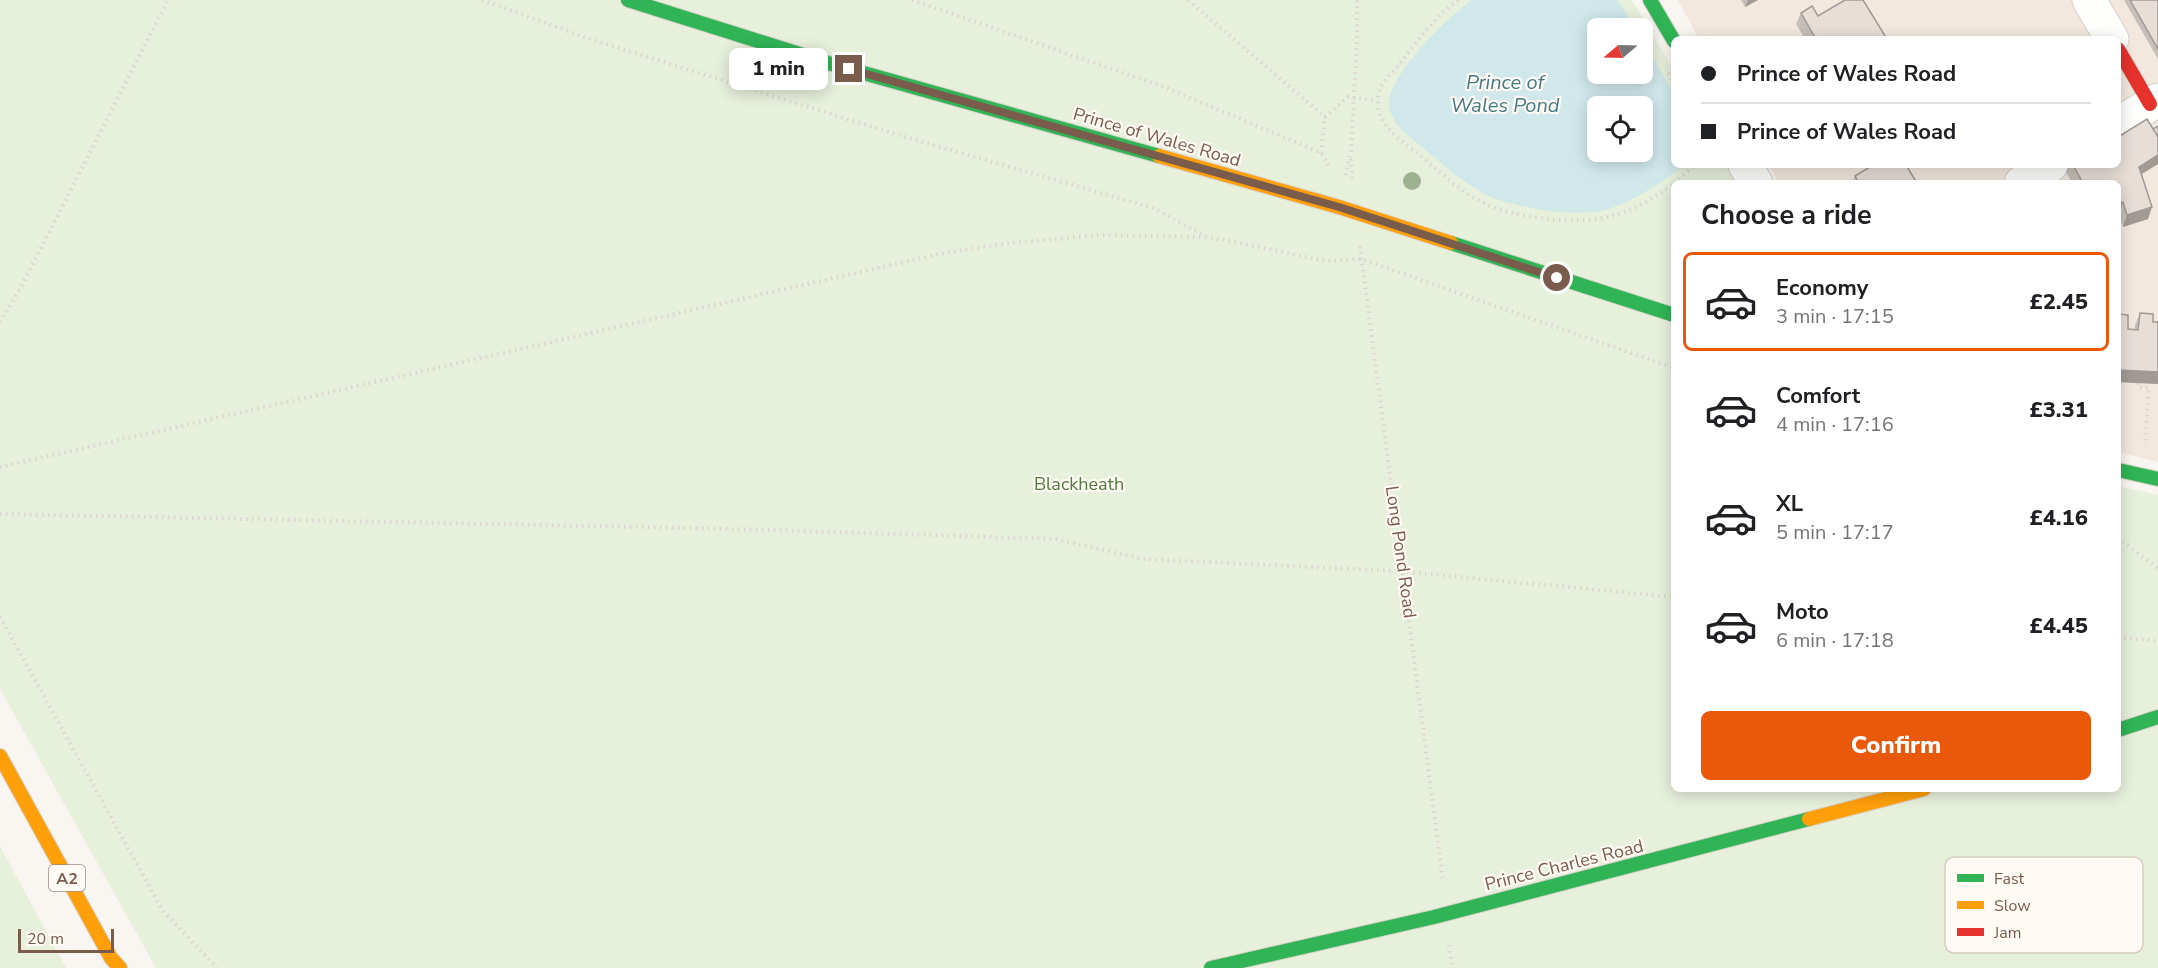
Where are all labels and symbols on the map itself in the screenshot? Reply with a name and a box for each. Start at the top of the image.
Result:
north arrow [1587,18,1653,84]
callout: 1 min [729,48,828,90]
route end [835,55,862,82]
water label: Prince of Wales Pond [1450,69,1560,119]
street label: Prince of Wales Road [1070,102,1244,172]
route start [1543,264,1570,291]
park label: Blackheath [1034,472,1124,496]
street label: Long Pond Road [1380,484,1422,620]
street label: Prince Charles Road [1482,834,1646,896]
legend [1945,857,2143,953]
road number: A2 [49,865,85,891]
text: Fast [1994,868,2025,890]
text: Slow [1994,895,2031,917]
text: Jam [1993,922,2021,944]
scale bar [18,926,114,954]

